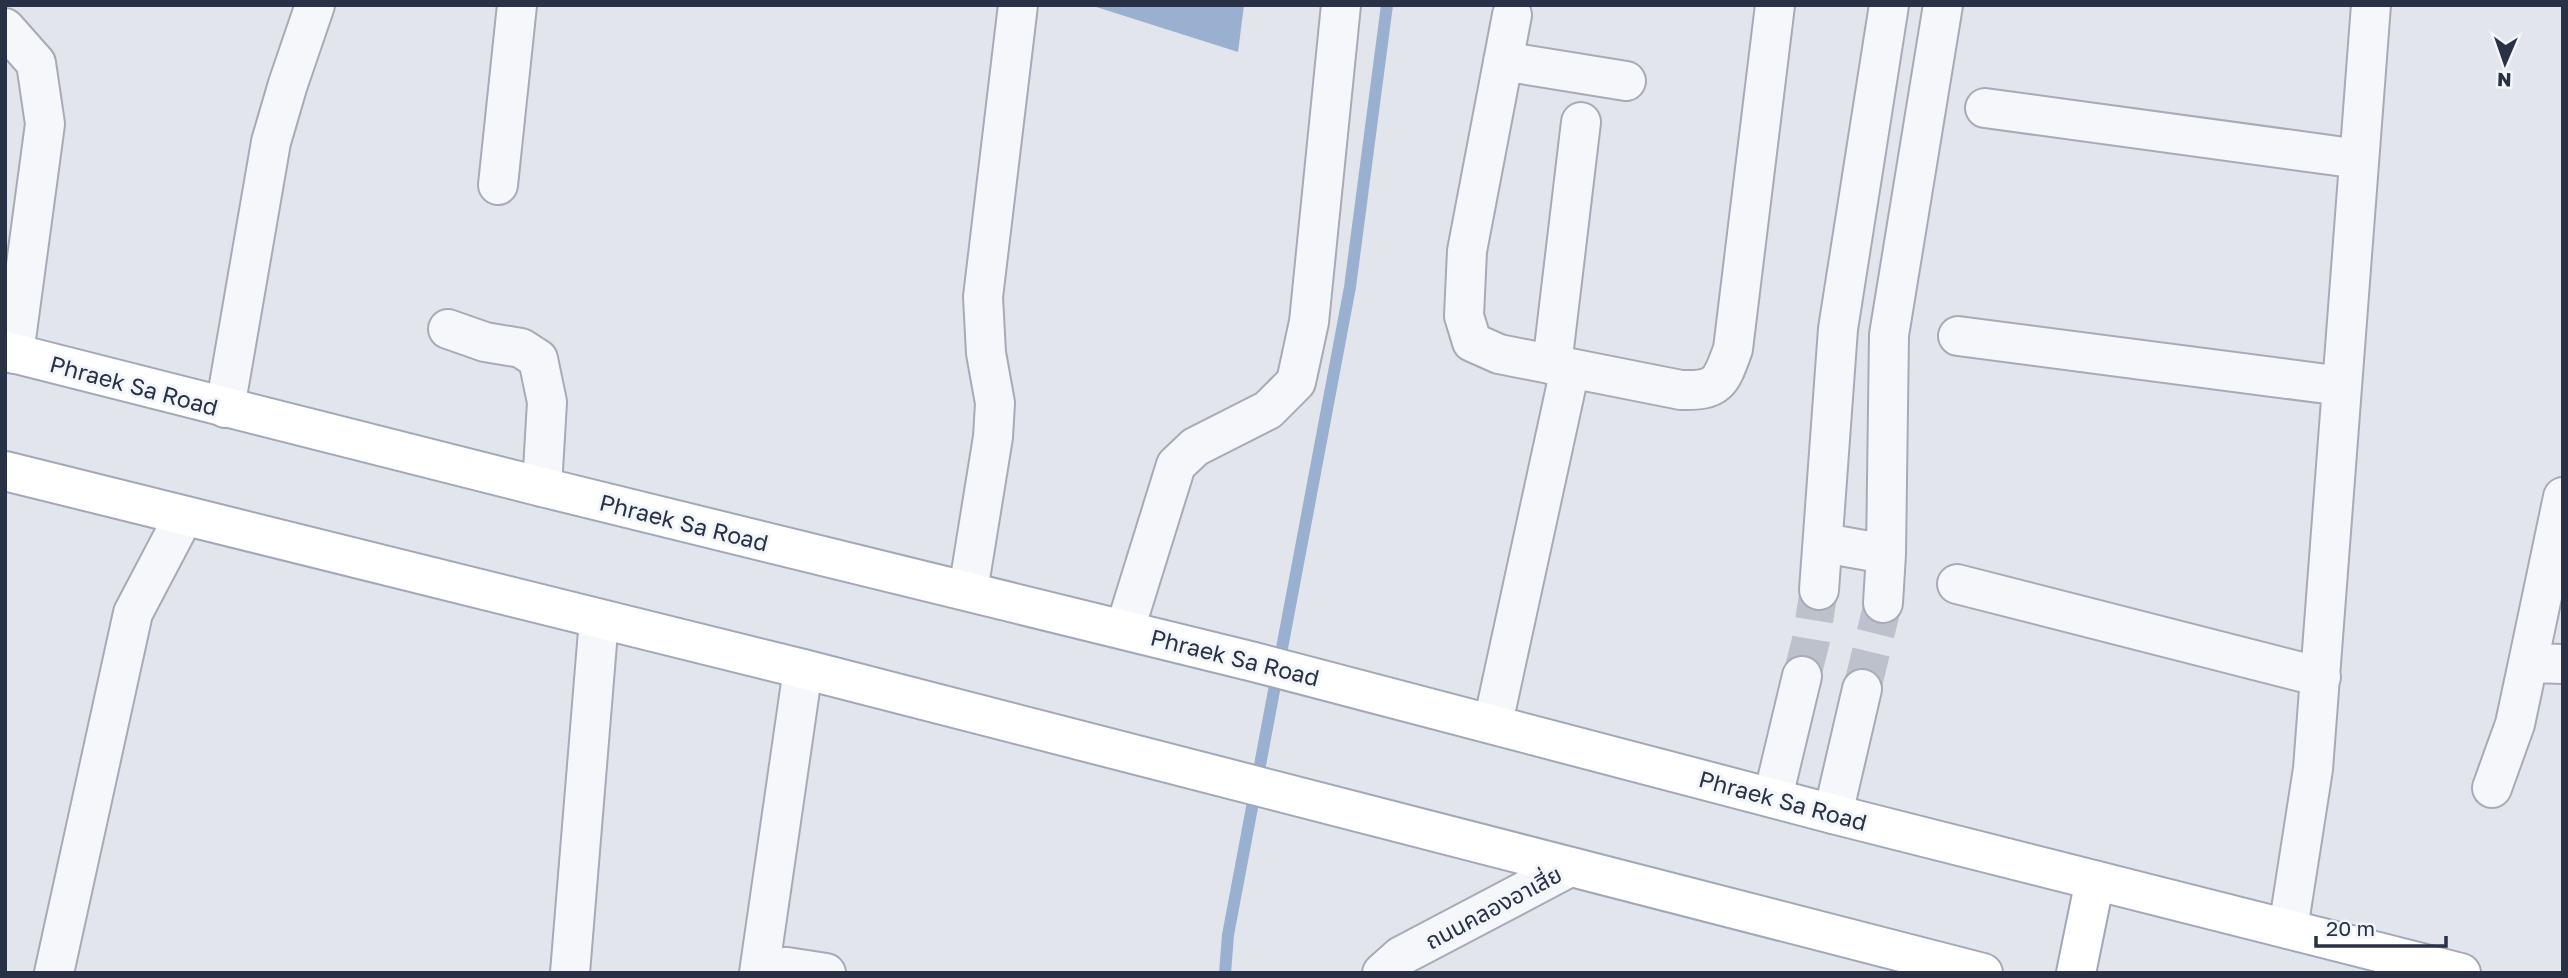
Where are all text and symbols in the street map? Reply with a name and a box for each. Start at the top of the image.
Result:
north arrow [2470,28,2540,98]
text: N [2497,69,2512,92]
street label: Phraek Sa Road [47,349,221,421]
street label: Phraek Sa Road [597,488,771,556]
street label: Phraek Sa Road [1148,623,1322,691]
street label: Phraek Sa Road [1696,764,1870,836]
street label: ถนนคลองอาเสี่ย [1419,858,1566,955]
scale bar [2316,904,2446,948]
text: 20 m [2326,915,2375,941]

